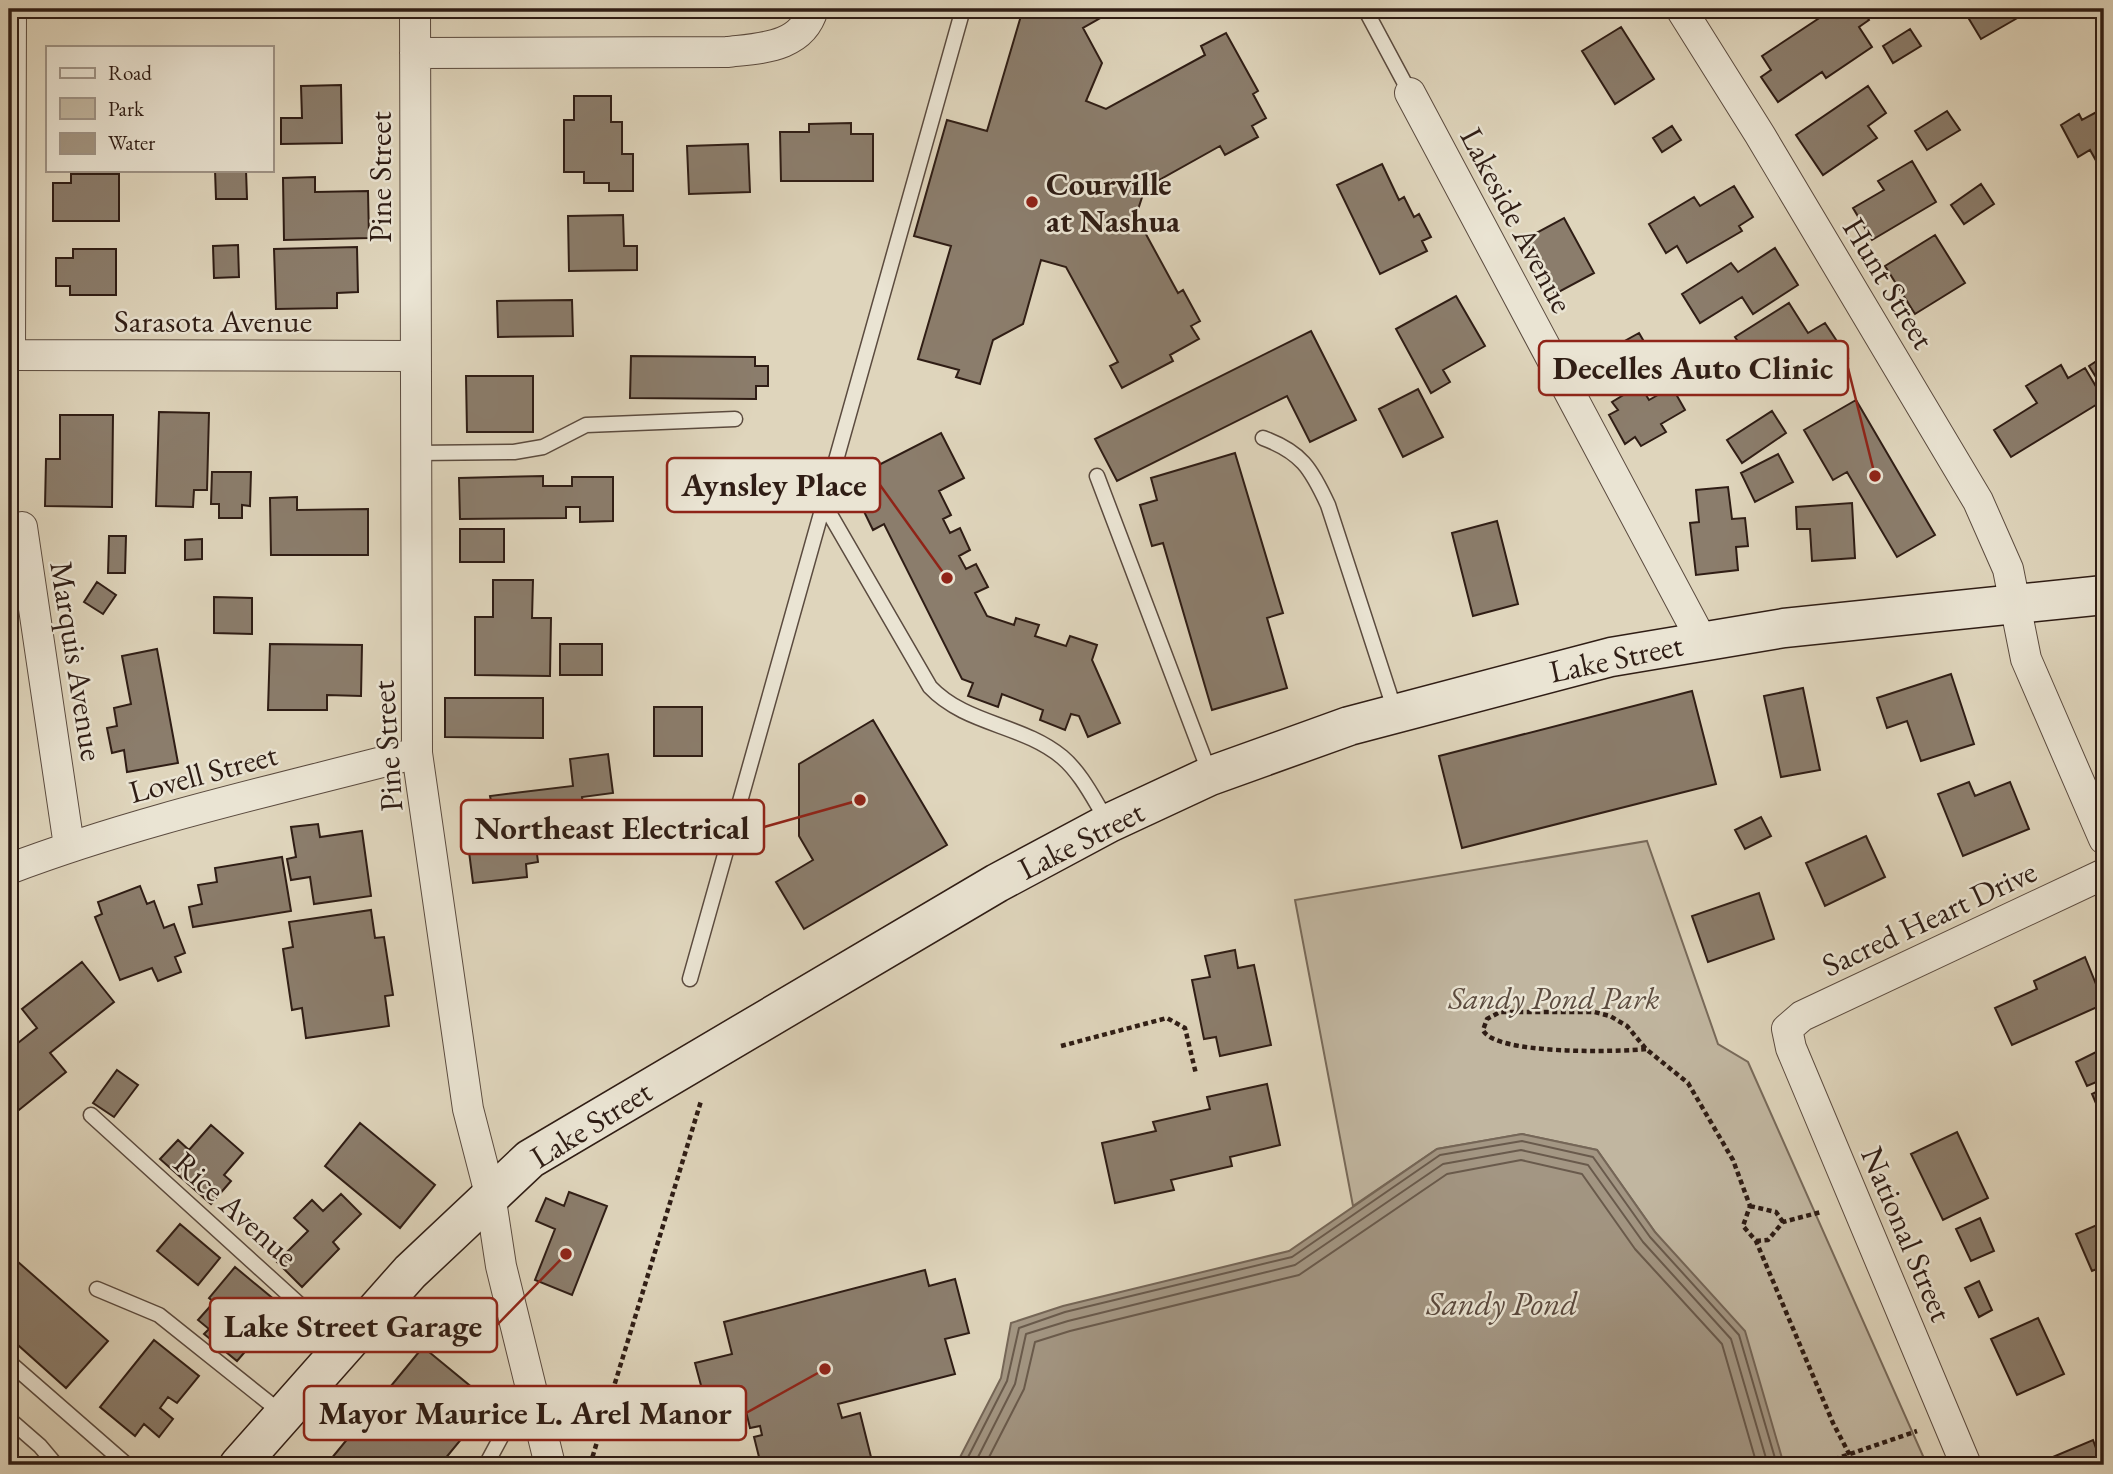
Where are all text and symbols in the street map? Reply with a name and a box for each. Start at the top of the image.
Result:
legend [46,46,273,172]
text: Road [108,59,152,86]
text: Park [108,95,145,122]
street label: Pine Street [359,111,401,243]
street label: Lakeside Avenue [1451,120,1583,320]
text: Water [108,129,155,156]
place label: Courville at Nashua [1046,163,1181,242]
marker: Courville at Nashua [1024,194,1040,210]
street label: Hunt Street [1833,209,1945,357]
street label: Sarasota Avenue [114,300,312,342]
callout: Decelles Auto Clinic [1539,341,1848,395]
text: Decelles Auto Clinic [1553,346,1833,389]
callout: Aynsley Place [667,458,880,512]
text: Aynsley Place [680,463,867,506]
street label: Marquis Avenue [40,558,114,764]
street label: Lake Street [1545,623,1687,693]
street label: Pine Street [361,679,413,813]
street label: Lovell Street [124,733,282,813]
street label: Lake Street [1011,790,1151,890]
callout: Northeast Electrical [461,800,764,854]
text: Northeast Electrical [474,806,750,849]
street label: Sacred Heart Drive [1815,850,2043,986]
park label: Sandy Pond Park [1447,977,1660,1019]
street label: Lake Street [522,1070,660,1178]
street label: National Street [1851,1140,1963,1328]
street label: Rice Avenue [165,1142,307,1276]
water label: Sandy Pond [1426,1282,1578,1325]
callout: Lake Street Garage [210,1298,497,1352]
text: Lake Street Garage [224,1304,482,1347]
callout: Mayor Maurice L. Arel Manor [304,1386,746,1440]
text: Mayor Maurice L. Arel Manor [318,1391,732,1434]

